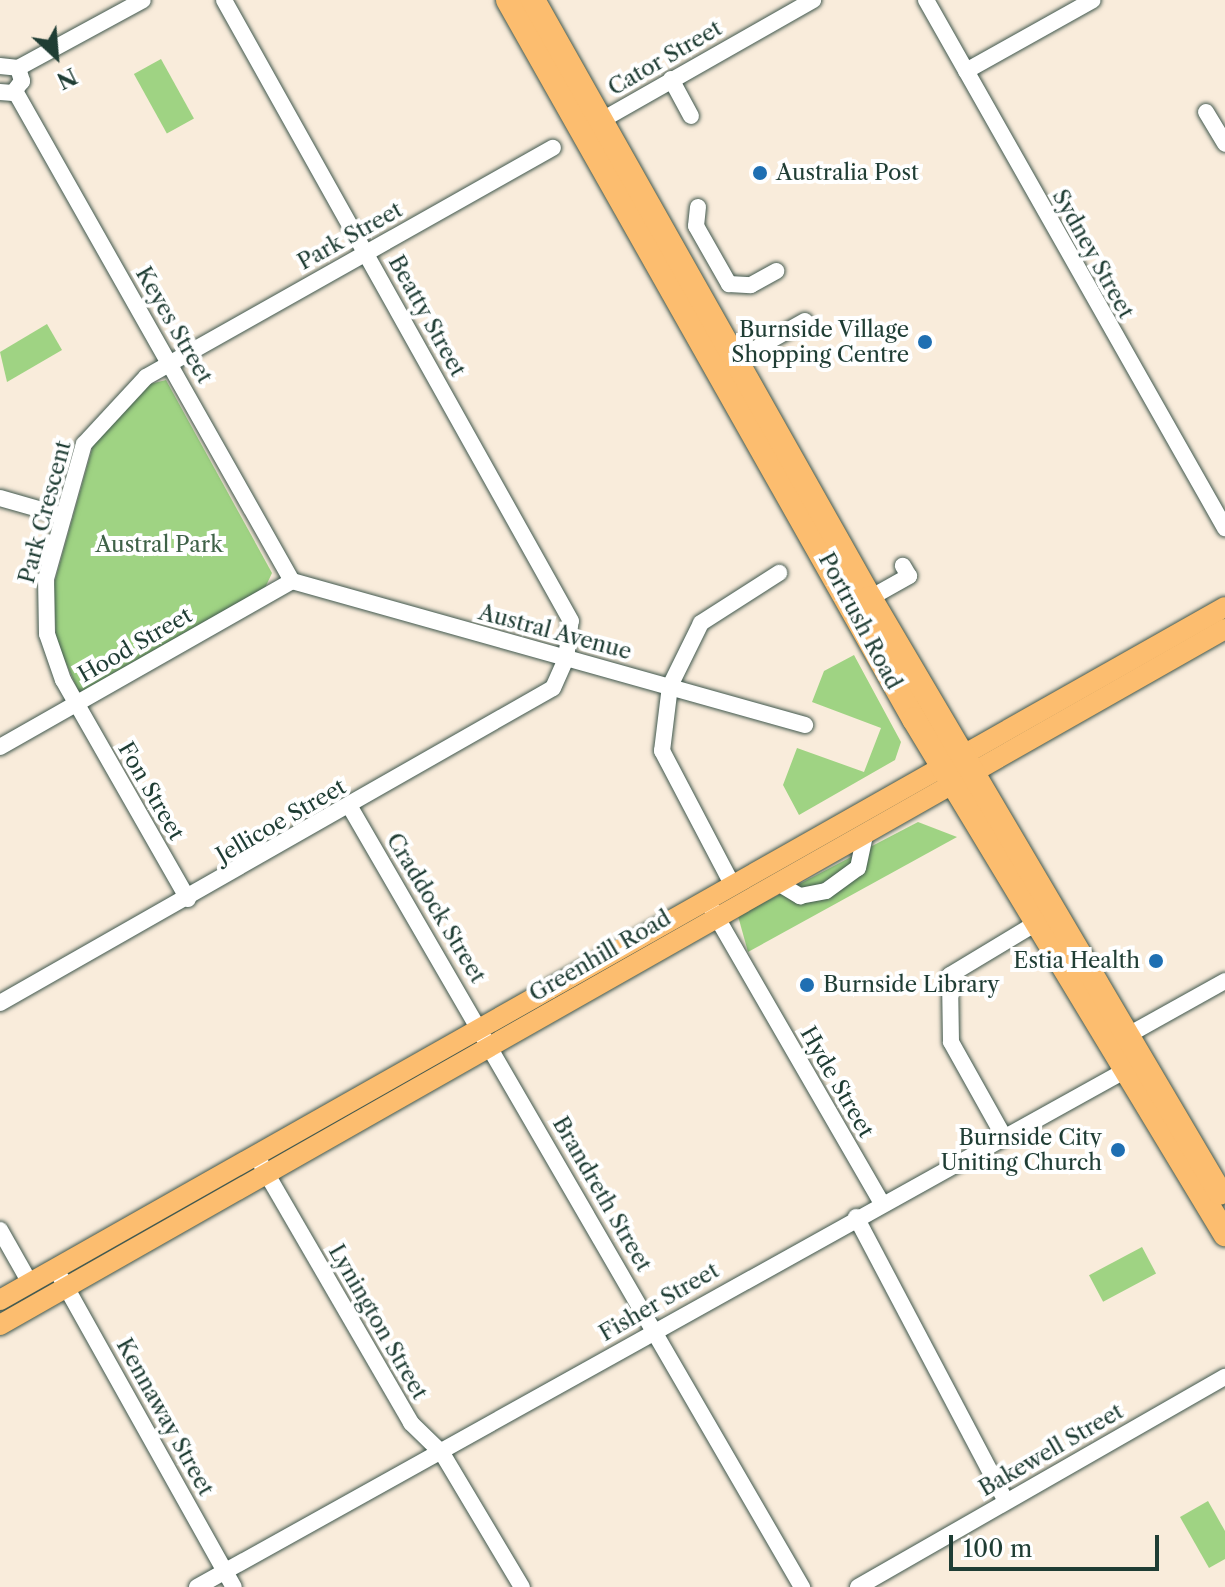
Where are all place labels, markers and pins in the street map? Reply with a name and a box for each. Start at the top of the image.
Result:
place label: Australia Post [776,160,919,186]
marker: Australia Post [751,164,769,182]
place label: Burnside Village Shopping Centre [731,316,909,368]
marker: Burnside Village Shopping Centre [916,333,934,351]
place label: Estia Health [1013,948,1140,974]
marker: Estia Health [1147,952,1165,970]
place label: Burnside Library [823,972,999,998]
marker: Burnside Library [798,976,816,994]
place label: Burnside City Uniting Church [941,1124,1102,1176]
marker: Burnside City Uniting Church [1109,1141,1127,1159]

